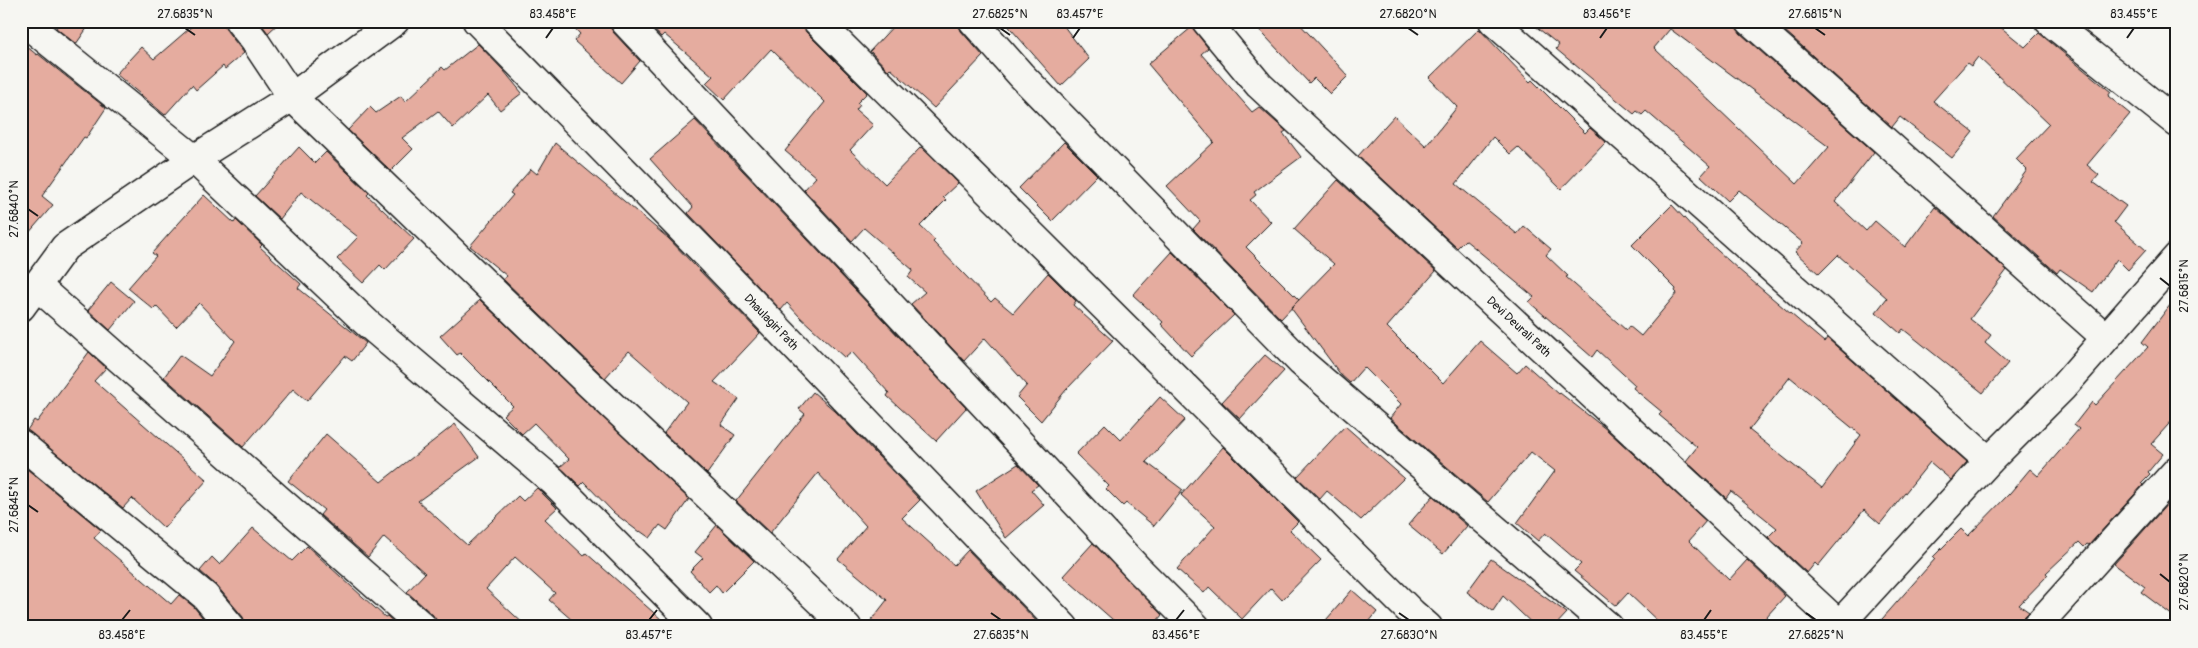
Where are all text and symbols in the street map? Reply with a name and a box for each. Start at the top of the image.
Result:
text: 27.6835°N [157,7,213,22]
text: 83.458°E [530,7,576,22]
text: 27.6825°N [972,7,1028,22]
text: 83.457°E [1057,7,1103,22]
text: 27.6820°N [1380,7,1437,22]
text: 83.456°E [1583,7,1631,22]
text: 27.6815°N [1788,7,1842,22]
text: 83.455°E [2111,7,2157,22]
text: 27.6840°N [7,180,22,238]
text: 27.6815°N [2177,259,2192,313]
street label: Dhaulagiri Path [741,291,802,354]
street label: Devi Deurali Path [1483,293,1554,361]
text: 27.6845°N [7,477,22,533]
text: 27.6820°N [2177,554,2192,611]
text: 83.458°E [99,628,145,643]
text: 83.457°E [626,628,672,643]
text: 27.6835°N [973,628,1029,643]
text: 83.456°E [1152,628,1200,643]
text: 27.6830°N [1381,628,1437,643]
text: 83.455°E [1681,628,1727,643]
text: 27.6825°N [1788,628,1844,643]

